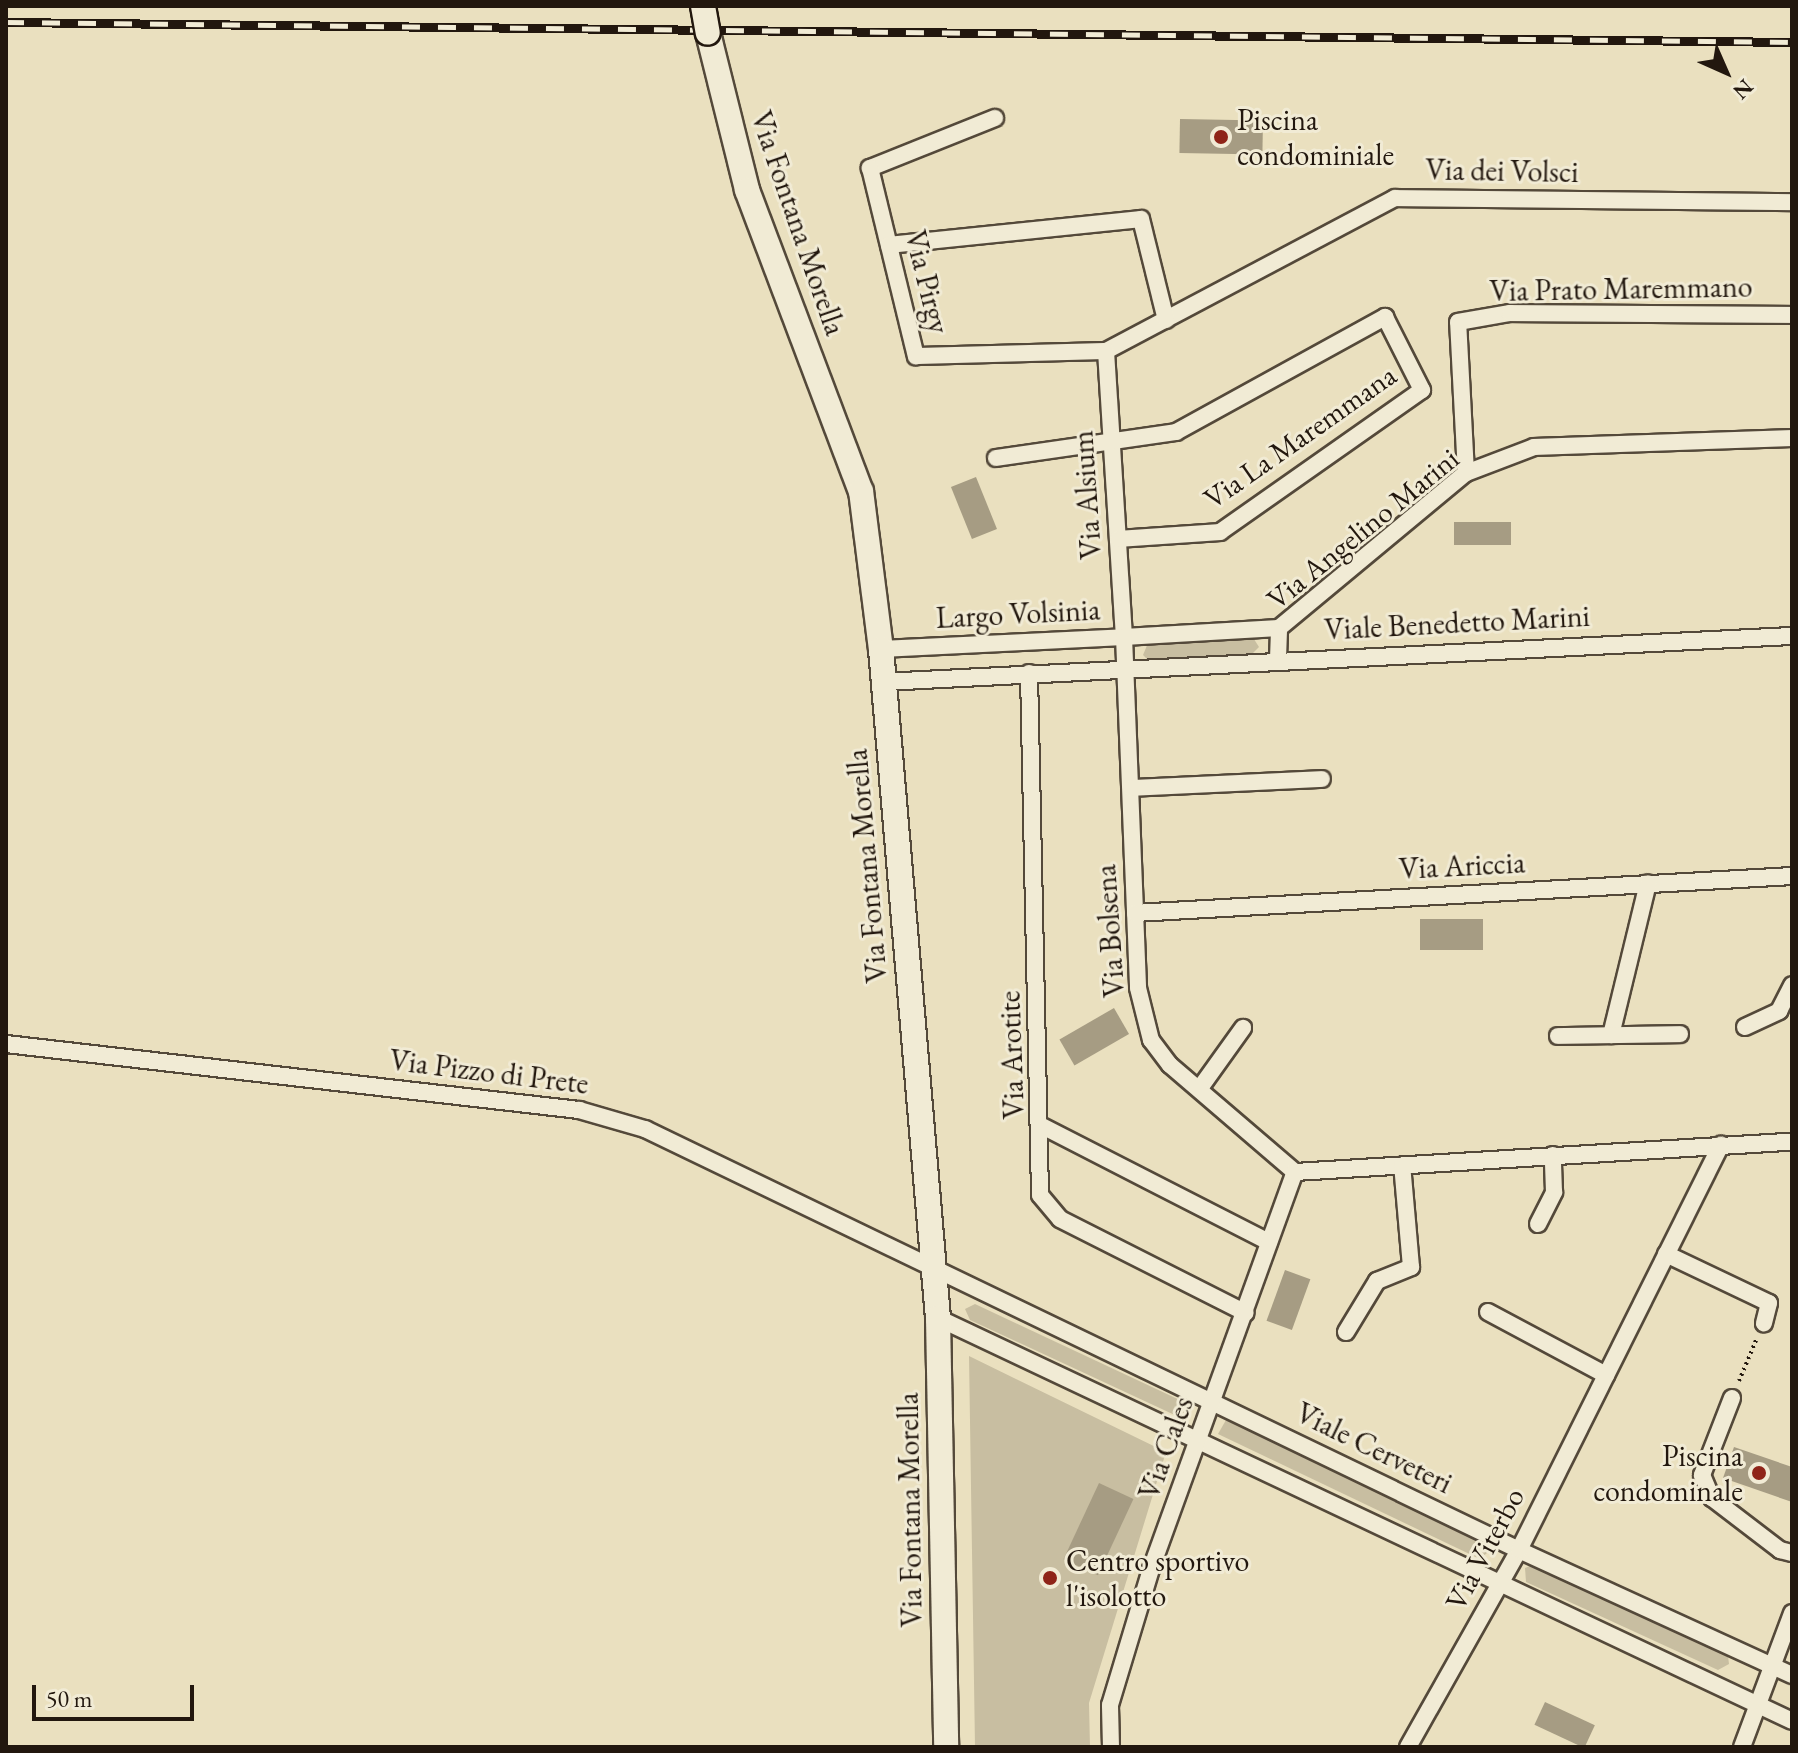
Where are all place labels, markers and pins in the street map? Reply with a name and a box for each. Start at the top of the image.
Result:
place label: Piscina condominiale [1237,102,1394,172]
marker: Piscina condominiale [1212,128,1230,146]
place label: Piscina condominale [1593,1438,1743,1508]
marker: Piscina condominale [1750,1464,1768,1482]
place label: Centro sportivo l'isolotto [1066,1543,1249,1614]
marker: Centro sportivo l'isolotto [1041,1569,1059,1587]

